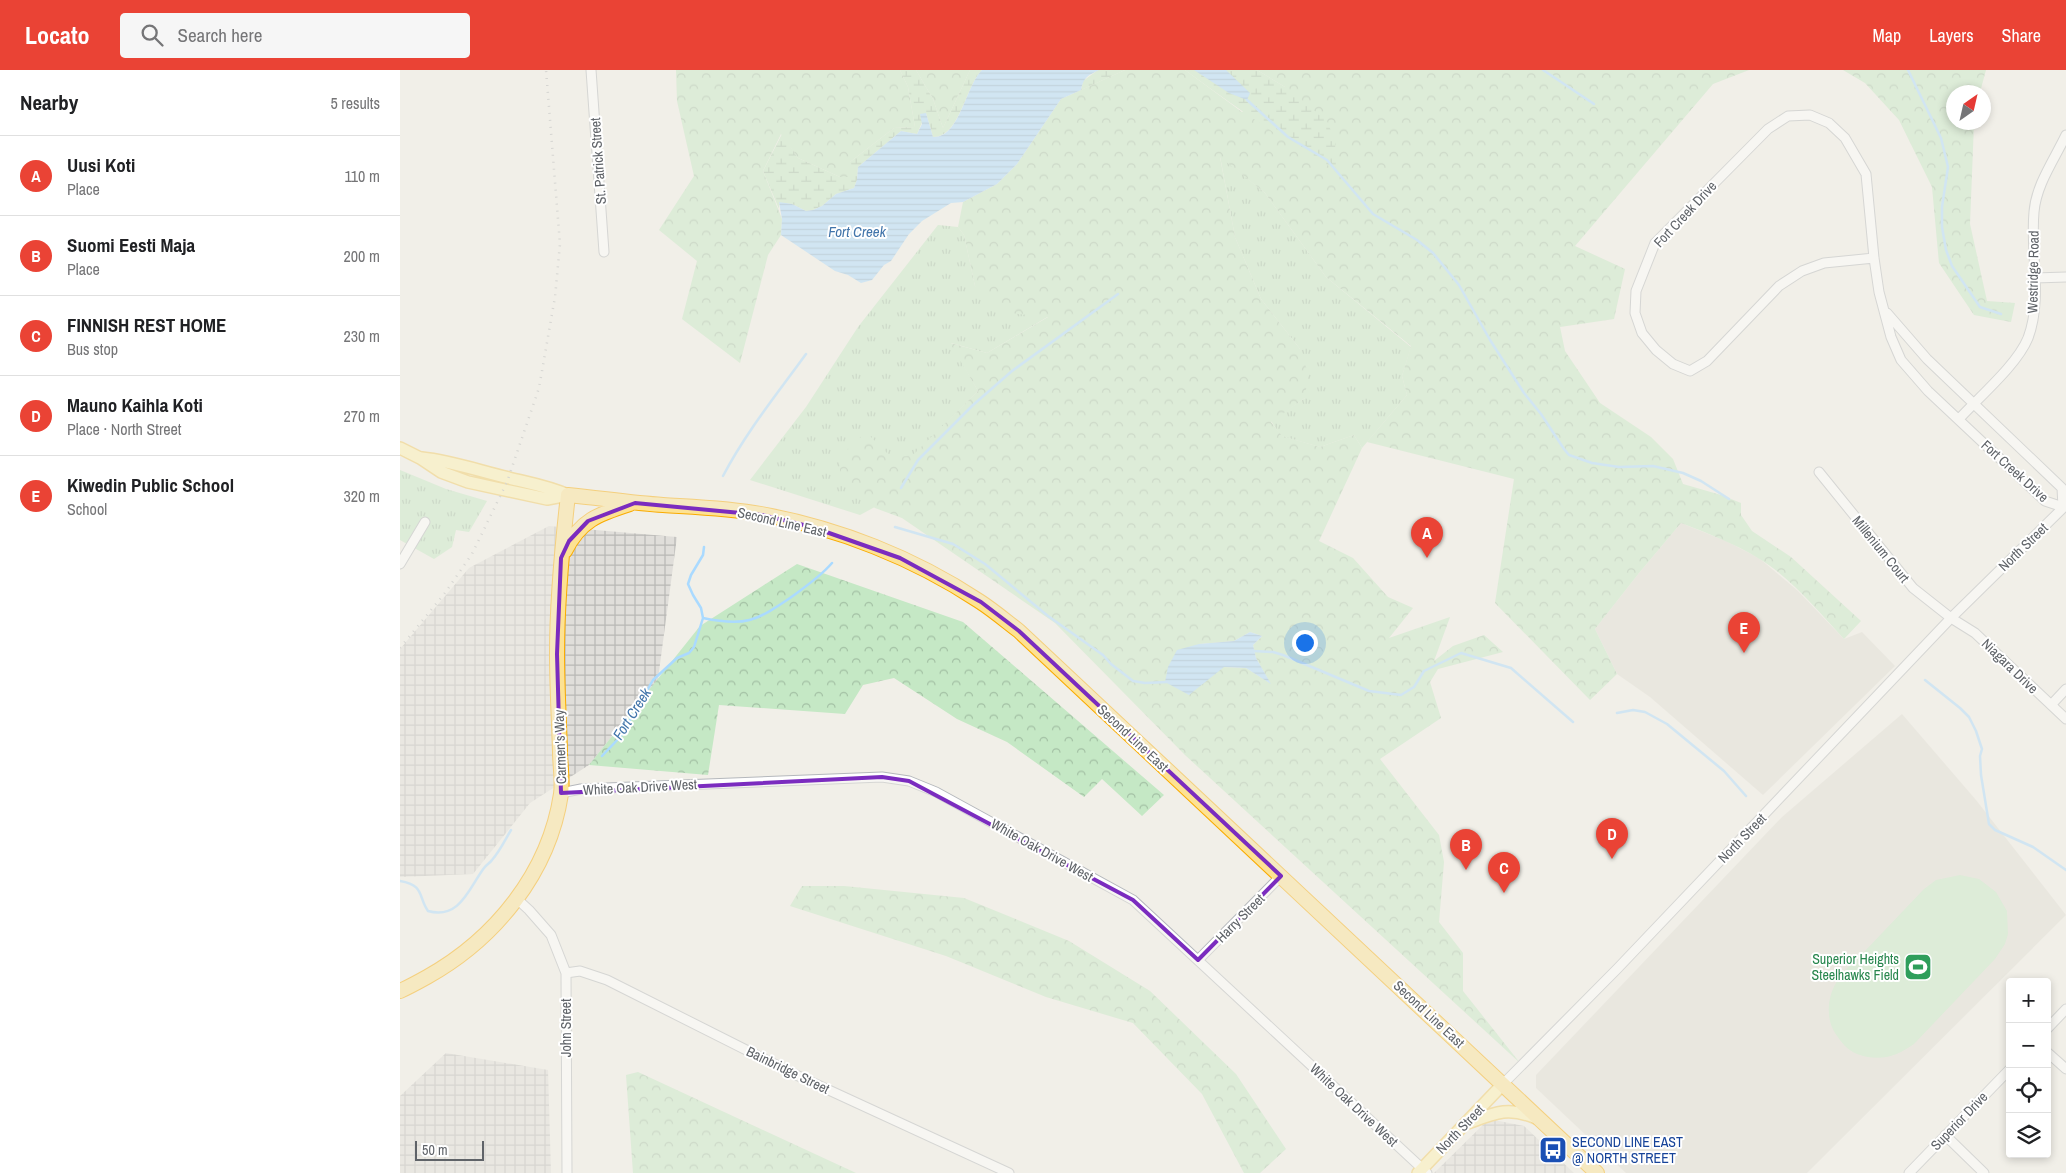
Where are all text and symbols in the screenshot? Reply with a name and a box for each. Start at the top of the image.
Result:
search box [120,13,470,58]
text: Locato [25,19,90,51]
icon: search [138,21,166,49]
text: Search here [178,22,262,48]
text: Map [1873,23,1901,48]
text: Layers [1929,23,1974,48]
text: Share [2002,23,2041,48]
north arrow [1946,85,1991,130]
text: Nearby [20,88,78,117]
text: 5 results [330,92,380,114]
street label: St. Patrick Street [586,117,610,205]
text: Uusi Koti [67,152,135,178]
text: A [31,165,41,187]
text: 110 m [344,165,380,187]
street label: Fort Creek Drive [1650,177,1720,251]
text: Place [67,178,100,200]
water label: Fort Creek [828,221,887,242]
street label: Westridge Road [2023,230,2043,314]
text: Suomi Eesti Maja [67,232,195,258]
text: B [31,245,41,267]
text: 200 m [344,245,380,267]
text: Place [67,258,100,280]
text: FINNISH REST HOME [67,312,226,338]
text: C [31,325,41,347]
text: 230 m [344,325,380,347]
text: Bus stop [67,338,118,360]
text: Mauno Kaihla Koti [67,392,203,418]
text: D [31,405,41,427]
text: 270 m [344,405,380,427]
text: Place · North Street [67,418,182,440]
street label: Fort Creek Drive [1978,436,2052,506]
text: Kiwedin Public School [67,472,234,498]
text: E [32,485,40,507]
text: 320 m [344,485,380,507]
text: School [67,498,107,520]
street label: Second Line East [736,503,828,541]
street label: Millenium Court [1849,512,1913,586]
pin: A [1411,517,1443,558]
street label: North Street [1994,519,2052,575]
pin: E [1728,612,1760,653]
your location [1292,630,1318,656]
street label: Niagara Drive [1978,635,2042,697]
water label: Fort Creek [607,683,656,744]
street label: Second Line East [1094,701,1172,775]
street label: Carmen's Way [550,709,570,785]
street label: White Oak Drive West [583,775,697,799]
street label: North Street [1714,809,1770,867]
street label: White Oak Drive West [988,814,1096,886]
pin: D [1596,818,1628,859]
pin: B [1450,829,1482,870]
pin: C [1488,852,1520,893]
street label: Harry Street [1212,890,1268,946]
place label: Superior Heights Steelhawks Field [1812,950,1899,984]
sports icon: Superior Heights Steelhawks Field [1903,952,1933,982]
street label: Second Line East [1390,977,1468,1051]
map controls [2006,978,2051,1158]
button: + [2006,978,2051,1023]
street label: John Street [557,999,575,1057]
button: − [2006,1023,2051,1068]
street label: Bainbridge Street [744,1042,832,1098]
street label: White Oak Drive West [1306,1060,1402,1150]
button: locate [2006,1068,2051,1113]
street label: Superior Drive [1927,1088,1991,1154]
street label: North Street [1432,1100,1488,1158]
button: layers [2006,1113,2051,1158]
place label: SECOND LINE EAST @ NORTH STREET [1572,1133,1683,1167]
bus stop icon: SECOND LINE EAST @ NORTH STREET [1538,1135,1568,1165]
scale bar [415,1138,484,1161]
text: 50 m [422,1141,448,1159]

